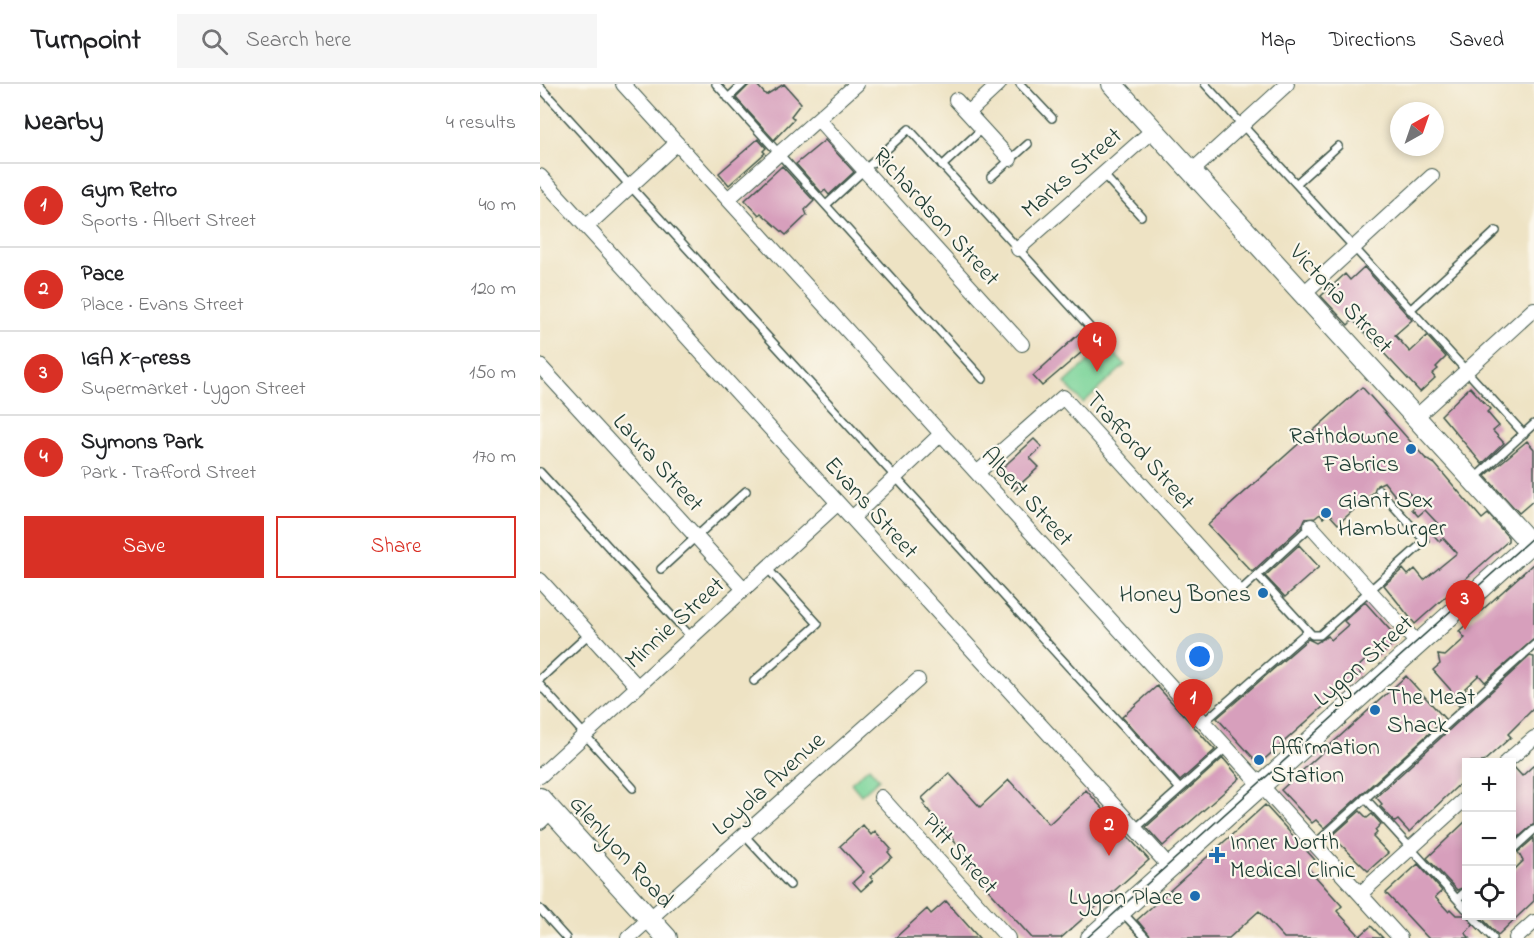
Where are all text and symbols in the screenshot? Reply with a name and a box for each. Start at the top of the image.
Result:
search box [177,14,597,68]
text: Turnpoint [30,21,141,62]
icon: search [198,25,231,58]
text: Search here [246,25,351,57]
text: Map [1260,26,1296,56]
text: Directions [1329,26,1416,56]
text: Saved [1449,26,1504,56]
north arrow [1390,102,1444,156]
text: Nearby [24,104,103,142]
text: 4 results [446,109,516,138]
street label: Marks Street [1014,120,1131,228]
street label: Richardson Street [863,140,1007,295]
text: Gym Retro [81,175,177,207]
text: 1 [40,191,47,220]
text: 40 m [479,191,516,220]
text: Sports · Albert Street [81,207,256,236]
street label: Victoria Street [1279,236,1400,363]
text: Pace [81,259,124,291]
text: 2 [39,275,48,304]
text: 120 m [471,275,516,304]
text: Place · Evans Street [81,291,244,320]
pin: 4 [1078,322,1116,372]
text: IGA X-press [81,343,191,375]
text: 3 [39,359,48,388]
text: 150 m [469,359,516,388]
text: Supermarket · Lygon Street [81,375,306,404]
street label: Trafford Street [1076,384,1202,519]
street label: Laura Street [603,406,711,521]
place label: Rathdowne Fabrics [1289,420,1399,483]
text: Symons Park [81,427,203,459]
street label: Albert Street [972,440,1081,556]
marker: Rathdowne Fabrics [1404,442,1418,456]
text: 4 [39,443,48,472]
text: 170 m [472,443,516,472]
street label: Evans Street [815,450,926,568]
text: Park · Trafford Street [81,459,256,488]
place label: Giant Sex Hamburger [1338,484,1447,547]
marker: Giant Sex Hamburger [1319,506,1333,520]
button: Save [24,516,264,578]
button: Share [276,516,516,578]
street label: Minnie Street [618,569,733,678]
place label: Honey Bones [1119,578,1251,614]
pin: 3 [1446,580,1484,630]
marker: Honey Bones [1256,586,1270,600]
street label: Lygon Street [1307,607,1423,717]
your location [1185,642,1214,671]
pin: 1 [1174,680,1212,729]
place label: The Meat Shack [1387,681,1475,744]
marker: The Meat Shack [1368,703,1382,717]
street label: Loyola Avenue [705,724,835,846]
place label: Affirmation Station [1271,731,1380,794]
marker: Affirmation Station [1252,753,1266,767]
map controls [1462,758,1516,920]
button: + [1462,758,1516,812]
street label: Glenlyon Road [559,788,681,918]
street label: Pitt Street [913,806,1005,903]
pin: 2 [1090,806,1128,856]
button: − [1462,812,1516,866]
place label: Inner North Medical Clinic [1230,826,1355,889]
marker: Inner North Medical Clinic [1208,846,1226,864]
button: locate [1462,866,1516,920]
place label: Lygon Place [1069,881,1183,917]
marker: Lygon Place [1188,889,1202,903]

